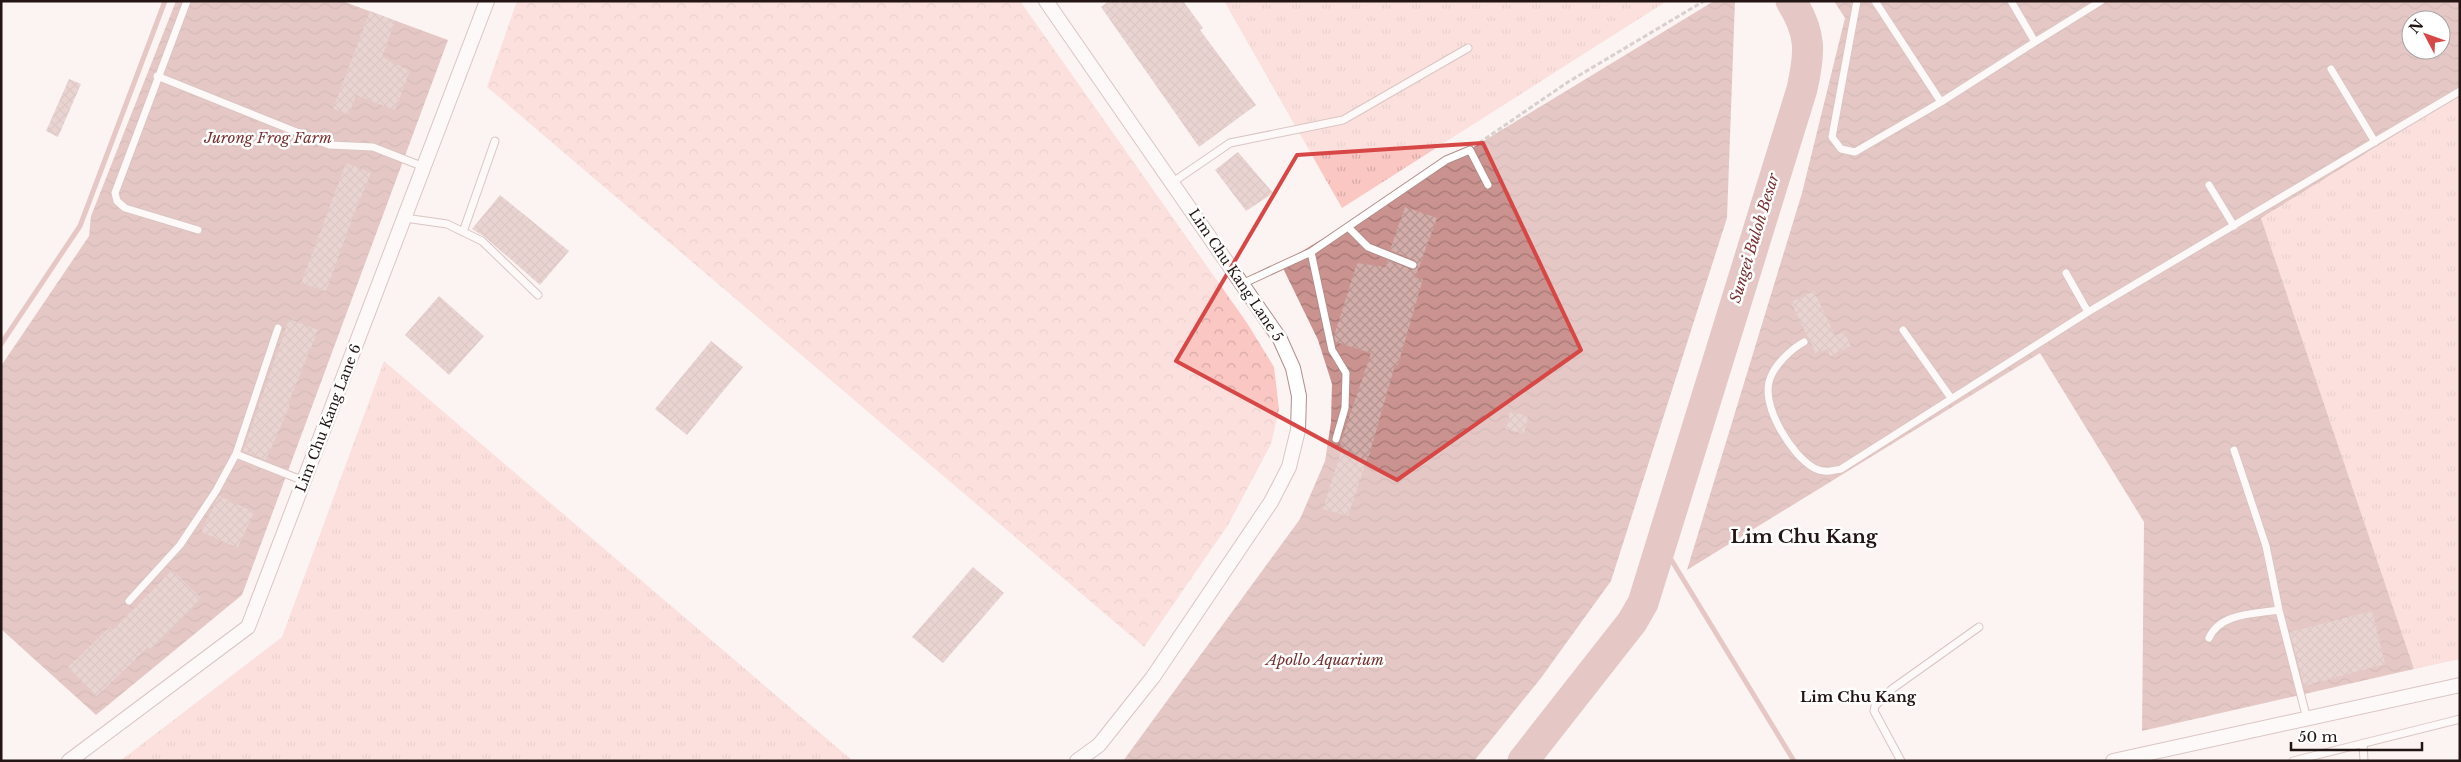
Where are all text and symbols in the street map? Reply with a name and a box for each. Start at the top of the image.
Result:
north arrow [2401,10,2451,60]
text: N [2405,16,2427,37]
water label: Jurong Frog Farm [203,128,332,147]
water label: Sungei Buloh Besar [1725,170,1783,305]
street label: Lim Chu Kang Lane 5 [1185,205,1287,345]
street label: Lim Chu Kang Lane 6 [291,341,365,495]
district label: Lim Chu Kang [1731,525,1879,548]
water label: Apollo Aquarium [1264,650,1384,669]
district label: Lim Chu Kang [1800,687,1917,706]
scale bar [2291,720,2422,752]
text: 50 m [2298,727,2338,746]

